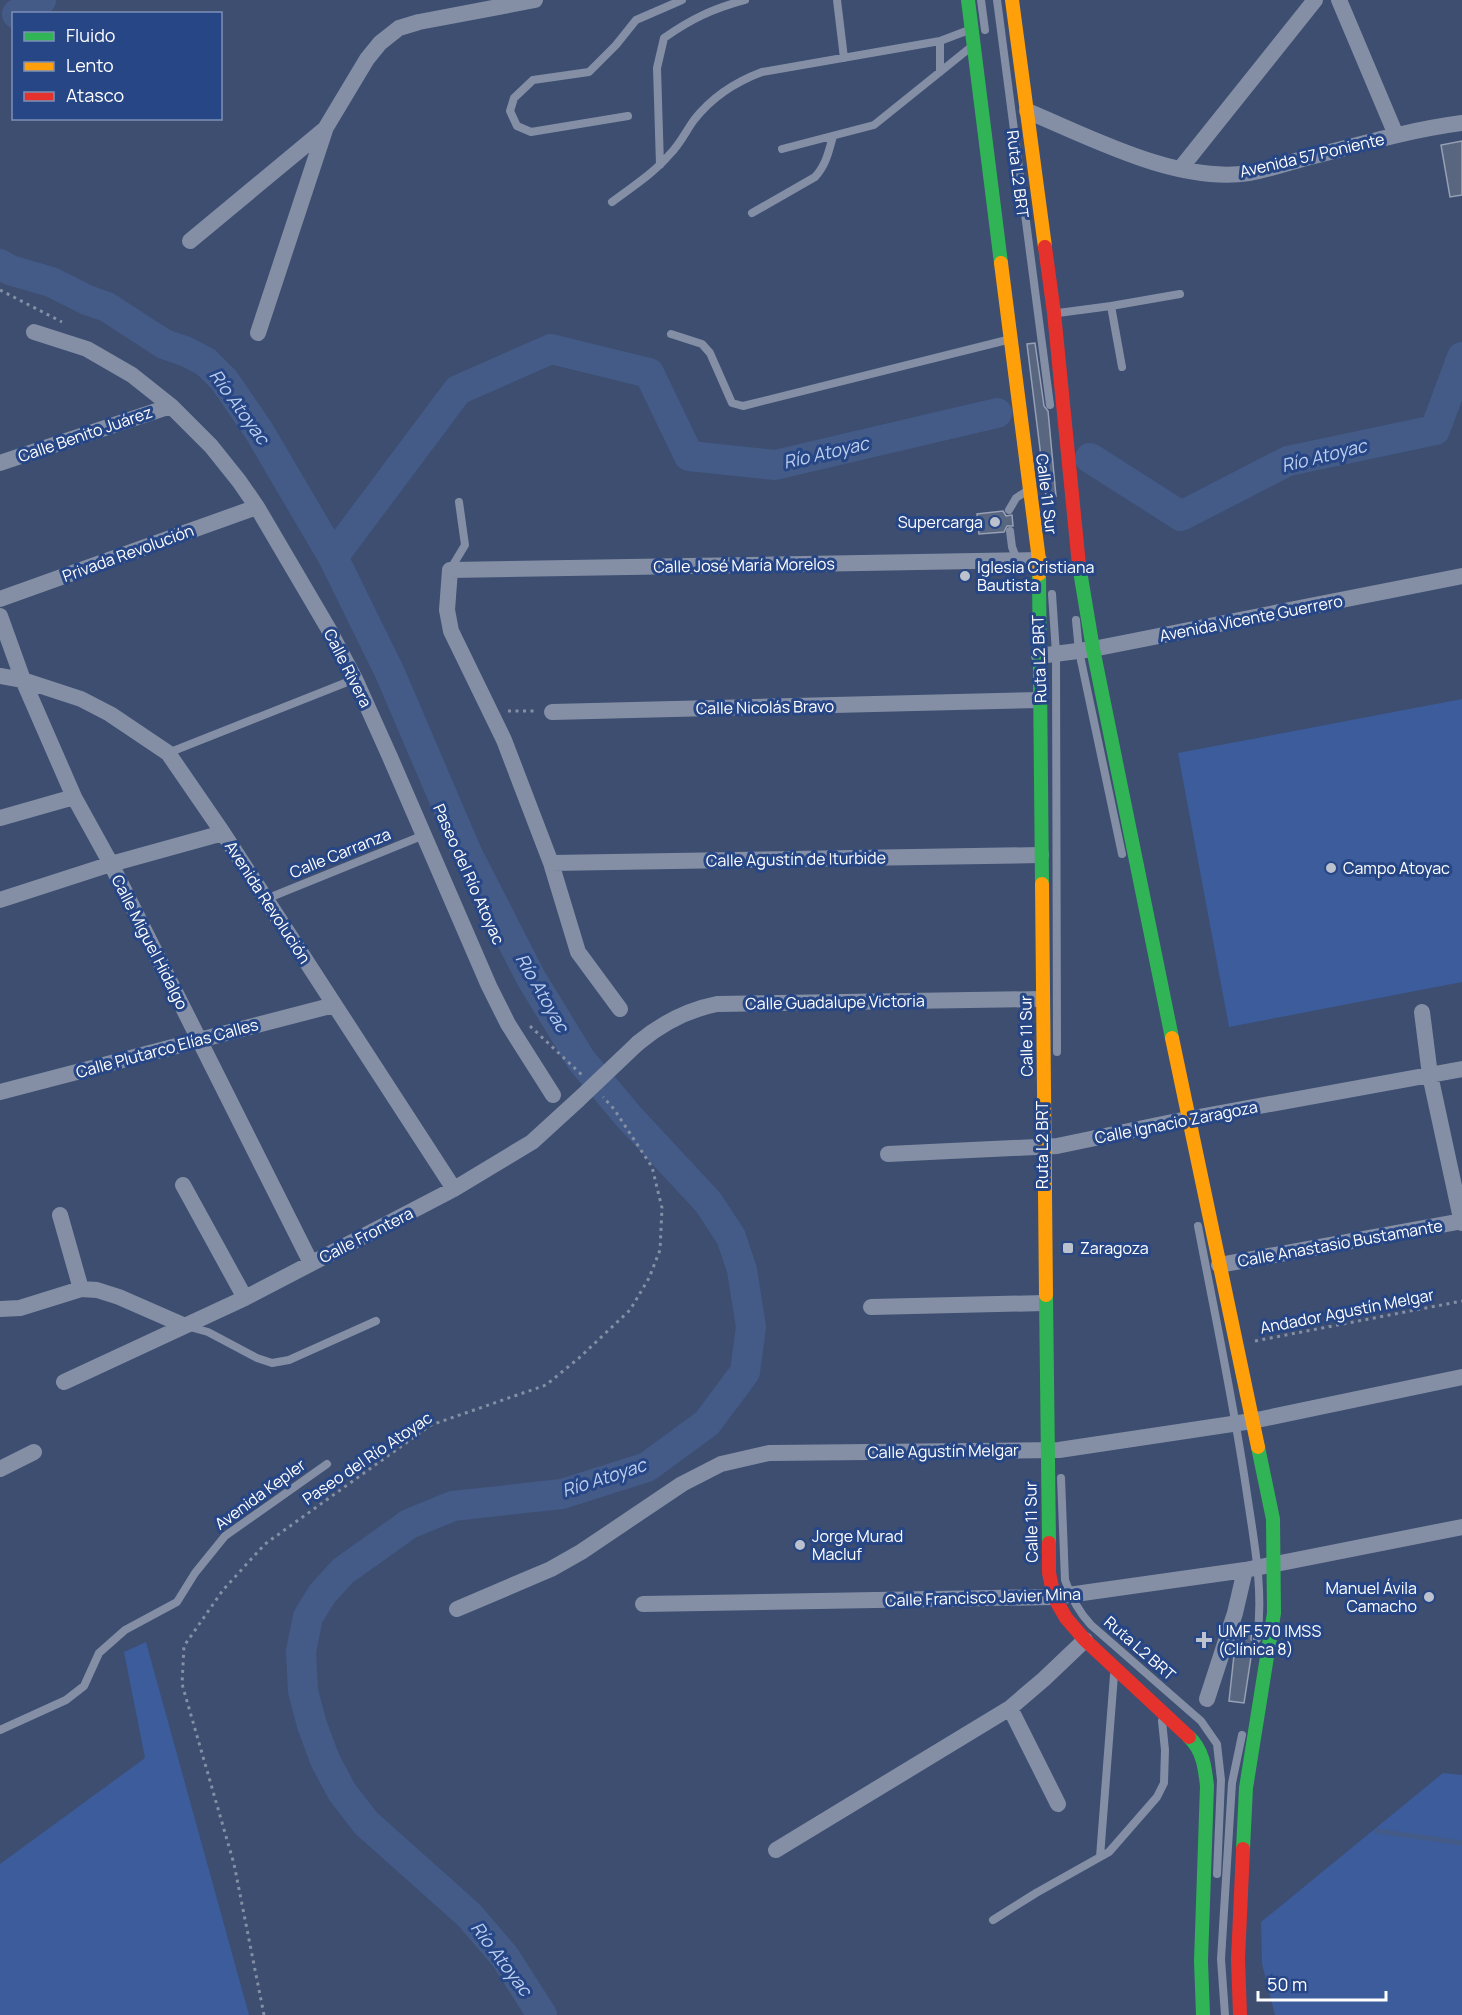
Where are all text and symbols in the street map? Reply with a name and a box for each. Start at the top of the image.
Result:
legend [12,12,222,120]
text: Fluido [66,23,115,47]
text: Lento [66,53,114,77]
text: Atasco [66,83,124,107]
street label: Avenida 57 Poniente [1237,128,1387,182]
street label: Ruta L2 BRT [1002,129,1034,219]
water label: Río Atoyac [205,364,276,450]
street label: Calle Benito Juárez [15,401,155,467]
water label: Río Atoyac [781,430,873,474]
water label: Río Atoyac [1279,432,1371,477]
street label: Calle 11 Sur [1031,452,1063,536]
place label: Supercarga [898,511,983,533]
marker: Supercarga [988,515,1002,529]
street label: Privada Revolución [59,519,197,587]
street label: Calle José María Morelos [653,552,835,578]
place label: Iglesia Cristiana Bautista [977,556,1094,596]
marker: Iglesia Cristiana Bautista [958,569,972,583]
street label: Avenida Vicente Guerrero [1158,589,1344,647]
street label: Ruta L2 BRT [1026,614,1052,703]
street label: Calle Rivera [319,625,377,711]
street label: Calle Nicolás Bravo [696,695,834,719]
street label: Paseo del Río Atoyac [428,800,510,948]
street label: Calle Carranza [286,823,394,883]
street label: Avenida Revolución [220,836,316,968]
street label: Calle Agustín de Iturbide [706,846,886,872]
place label: Campo Atoyac [1343,857,1450,879]
marker: Campo Atoyac [1324,861,1338,875]
street label: Calle Miguel Hidalgo [106,871,194,1013]
water label: Río Atoyac [511,949,576,1038]
street label: Calle Guadalupe Victoria [745,989,925,1015]
street label: Calle 11 Sur [1014,995,1038,1077]
street label: Calle Plutarco Elías Calles [73,1013,261,1083]
street label: Calle Ignacio Zaragoza [1093,1095,1259,1149]
street label: Ruta L2 BRT [1031,1101,1053,1189]
street label: Calle Frontera [315,1202,417,1268]
street label: Calle Anastasio Bustamante [1236,1214,1444,1272]
place label: Zaragoza [1080,1237,1149,1259]
marker: Zaragoza [1061,1241,1075,1255]
street label: Andador Agustín Melgar [1258,1283,1436,1339]
street label: Paseo del Río Atoyac [298,1406,436,1510]
street label: Calle Agustín Melgar [867,1439,1019,1463]
water label: Río Atoyac [559,1452,651,1502]
street label: Avenida Kepler [210,1453,310,1535]
street label: Calle 11 Sur [1019,1481,1043,1563]
place label: Jorge Murad Macluf [812,1525,903,1565]
marker: Jorge Murad Macluf [793,1538,807,1552]
place label: Manuel Ávila Camacho [1325,1577,1417,1617]
street label: Calle Francisco Javier Mina [885,1583,1081,1611]
marker: Manuel Ávila Camacho [1422,1590,1436,1604]
street label: Ruta L2 BRT [1100,1611,1181,1685]
place label: UMF 570 IMSS (Clínica 8) [1218,1620,1321,1660]
marker: UMF 570 IMSS (Clínica 8) [1195,1631,1213,1649]
water label: Río Atoyac [466,1916,539,2002]
scale bar [1258,1964,1386,2002]
text: 50 m [1267,1972,1307,1996]

